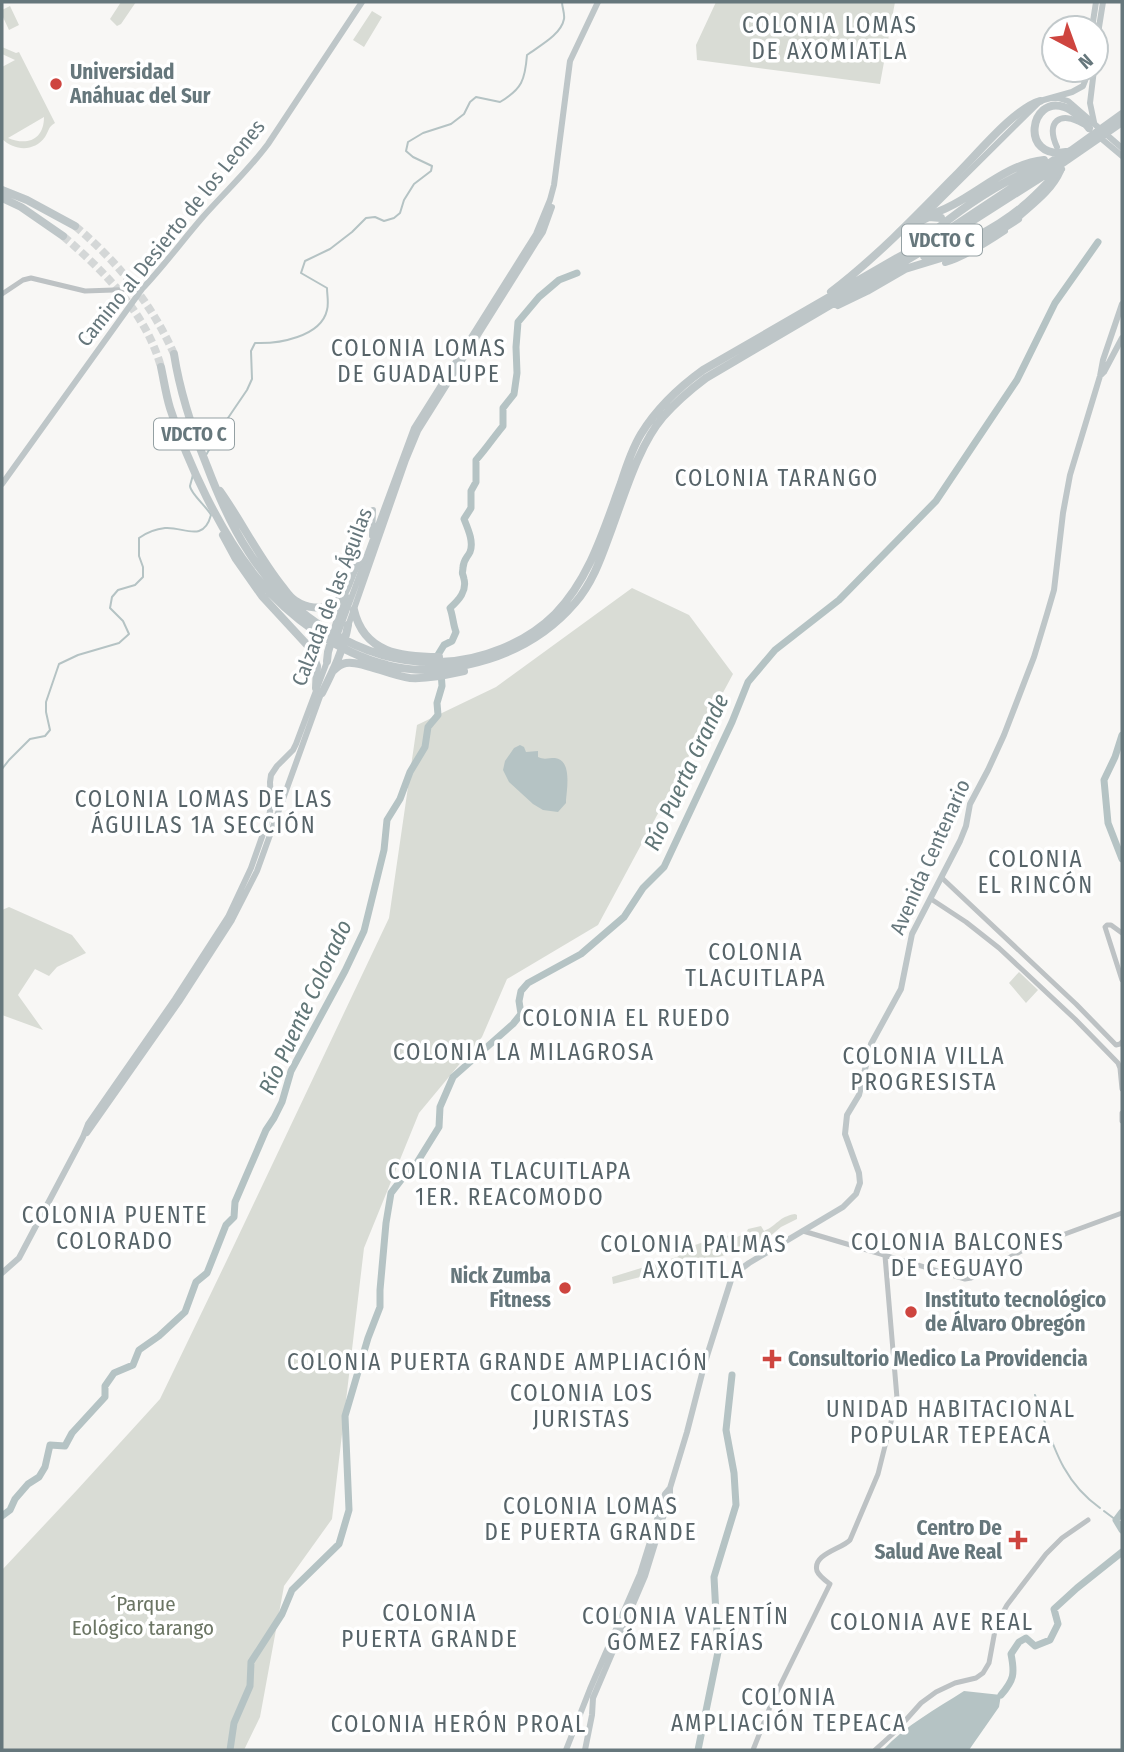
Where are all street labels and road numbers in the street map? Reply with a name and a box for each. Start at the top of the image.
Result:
street label: Camino al Desierto de los Leones [71,114,271,352]
road number: VDCTO C [902,224,982,256]
road number: VDCTO C [154,418,234,449]
street label: Calzada de las Águilas [286,504,378,690]
street label: Avenida Centenario [884,775,976,939]

